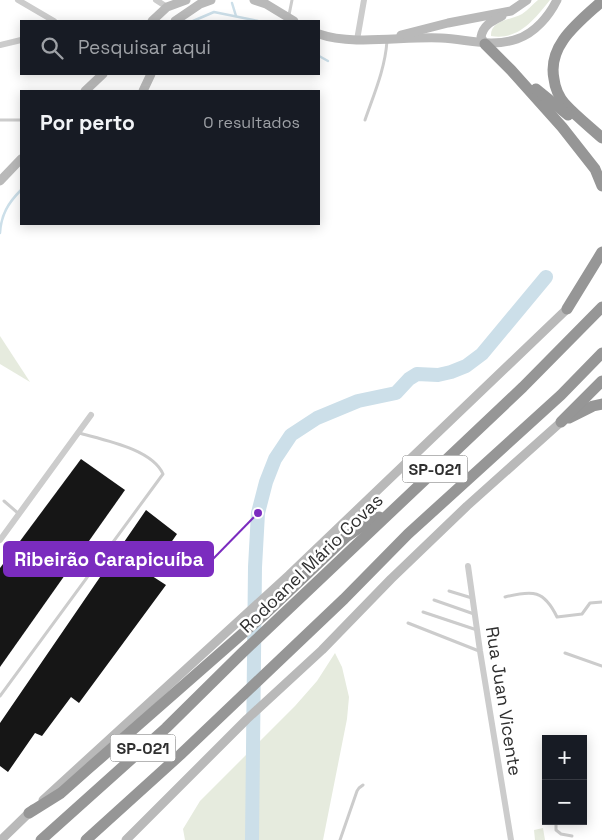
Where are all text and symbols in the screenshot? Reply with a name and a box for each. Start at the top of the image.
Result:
search box [20,20,320,75]
icon: search [38,34,66,62]
text: Pesquisar aqui [78,35,211,60]
text: Por perto [40,109,135,136]
text: 0 resultados [203,112,300,133]
road number: SP-021 [402,456,468,482]
street label: Rodoanel Mário Covas [234,489,388,637]
callout: Ribeirão Carapicuíba [4,542,213,576]
text: Ribeirão Carapicuíba [14,547,204,572]
street label: Rua Juan Vicente [481,625,527,777]
road number: SP-021 [110,734,176,761]
map controls [542,735,587,825]
button: + [542,735,587,780]
button: − [542,780,587,825]

